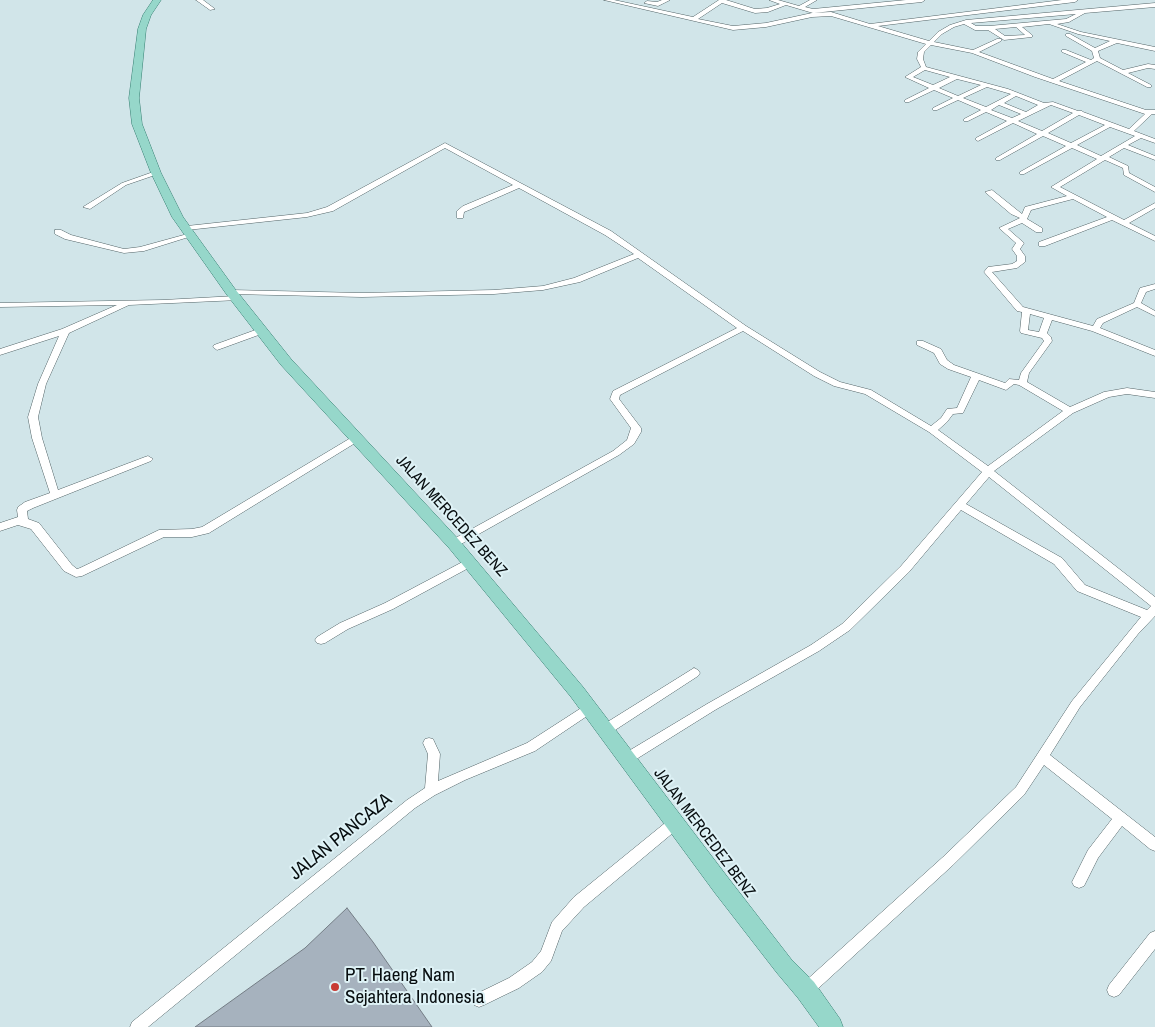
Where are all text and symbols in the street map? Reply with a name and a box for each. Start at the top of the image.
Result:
street label: JALAN MERCEDEZ BENZ [391,451,511,581]
street label: JALAN MERCEDEZ BENZ [649,765,759,901]
street label: JALAN PANCAZA [285,789,397,885]
place label: PT. Haeng Nam Sejahtera Indonesia [345,965,484,1009]
marker: PT. Haeng Nam Sejahtera Indonesia [329,981,341,993]

